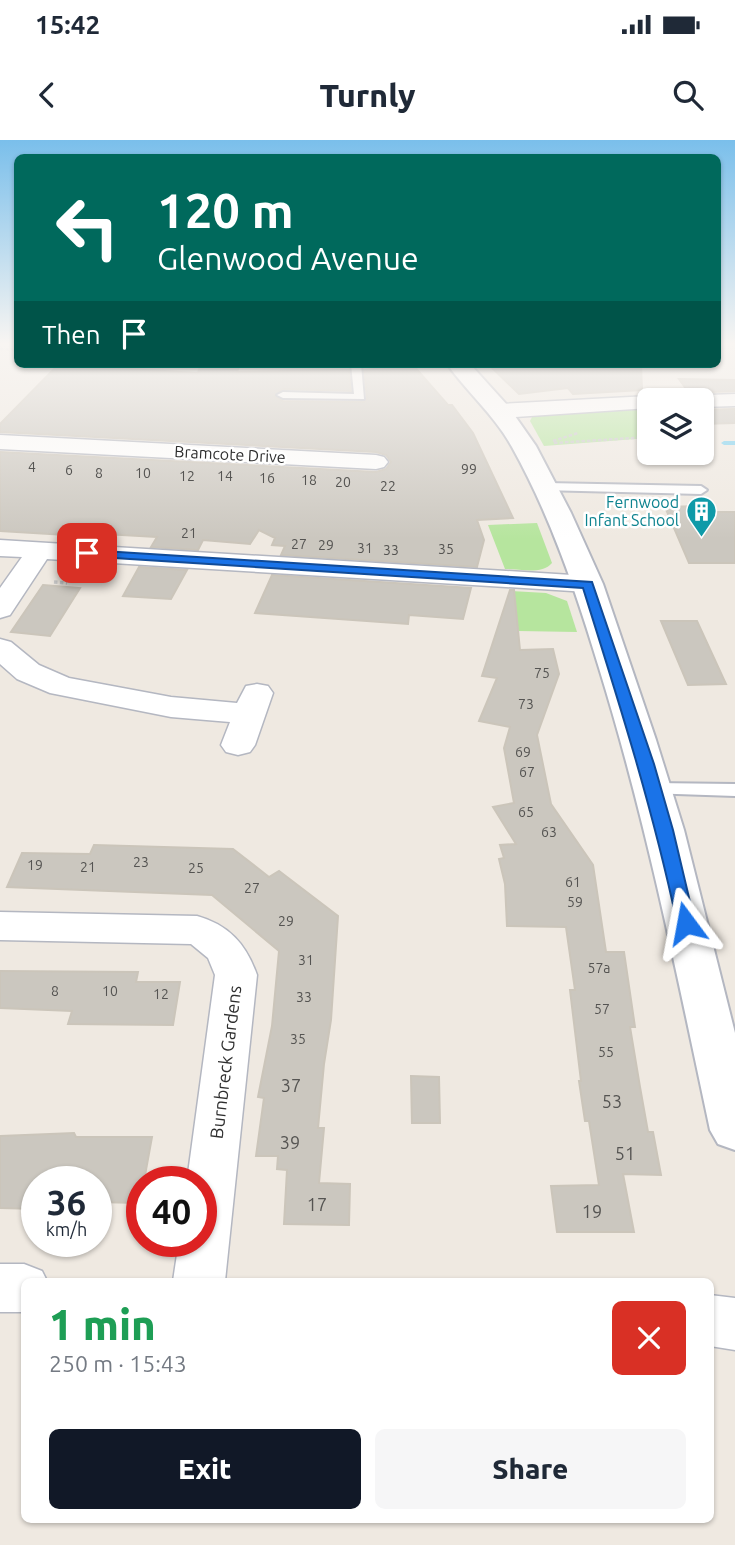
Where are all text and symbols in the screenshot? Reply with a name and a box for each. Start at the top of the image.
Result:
text: 15:42 [35,10,100,39]
icon: back [28,76,66,114]
icon: search [669,76,707,114]
text: Turnly [320,77,415,113]
icon: left [42,182,133,273]
text: 120 m [157,182,294,237]
text: Glenwood Avenue [157,240,419,276]
icon: arrive [115,315,153,353]
text: Then [42,320,101,349]
map controls [637,388,714,465]
button: layers [637,388,714,465]
street label: Bramcote Drive [174,442,286,466]
house number: 4 [28,459,36,475]
house number: 99 [461,461,477,477]
house number: 6 [65,462,73,478]
house number: 8 [95,465,103,481]
house number: 10 [135,465,151,481]
house number: 12 [179,468,195,484]
house number: 14 [217,468,233,484]
house number: 16 [259,470,275,486]
house number: 18 [301,472,317,488]
house number: 20 [335,474,351,490]
house number: 22 [380,478,396,494]
place label: Fernwood Infant School [585,493,679,529]
building icon: Fernwood Infant School [685,494,719,538]
pin [57,523,117,583]
house number: 21 [181,525,197,541]
icon: arrive [68,534,106,572]
house number: 27 [291,536,307,552]
house number: 29 [318,537,334,553]
house number: 31 [357,540,373,556]
house number: 35 [438,541,454,557]
house number: 33 [383,542,399,558]
house number: 75 [534,665,550,681]
house number: 73 [518,696,534,712]
house number: 69 [515,744,531,760]
house number: 67 [519,764,535,780]
house number: 65 [518,804,534,820]
house number: 63 [541,824,557,840]
house number: 23 [133,854,149,870]
house number: 19 [27,857,43,873]
house number: 21 [80,859,96,875]
house number: 25 [188,860,204,876]
house number: 61 [565,874,581,890]
house number: 27 [244,880,260,896]
position arrow [649,886,723,960]
house number: 59 [567,894,583,910]
house number: 29 [278,913,294,929]
house number: 31 [298,952,314,968]
house number: 57a [588,960,611,976]
house number: 8 [51,983,59,999]
house number: 10 [102,983,118,999]
street label: Burnbreck Gardens [206,984,244,1140]
house number: 12 [153,986,169,1002]
house number: 33 [296,989,312,1005]
house number: 57 [594,1001,610,1017]
house number: 35 [290,1031,306,1047]
house number: 55 [598,1044,614,1060]
house number: 37 [281,1075,301,1095]
house number: 53 [602,1091,622,1111]
house number: 39 [280,1132,300,1152]
house number: 51 [615,1143,635,1163]
speed limit sign: 40 [126,1166,217,1257]
text: 36 [47,1182,86,1222]
house number: 17 [307,1194,327,1214]
house number: 19 [582,1201,602,1221]
text: km/h [46,1219,87,1239]
text: 1 min [49,1301,156,1348]
button: close [612,1301,686,1375]
text: 250 m · 15:43 [49,1351,187,1376]
button: Exit [49,1429,361,1509]
button: Share [375,1429,686,1509]

